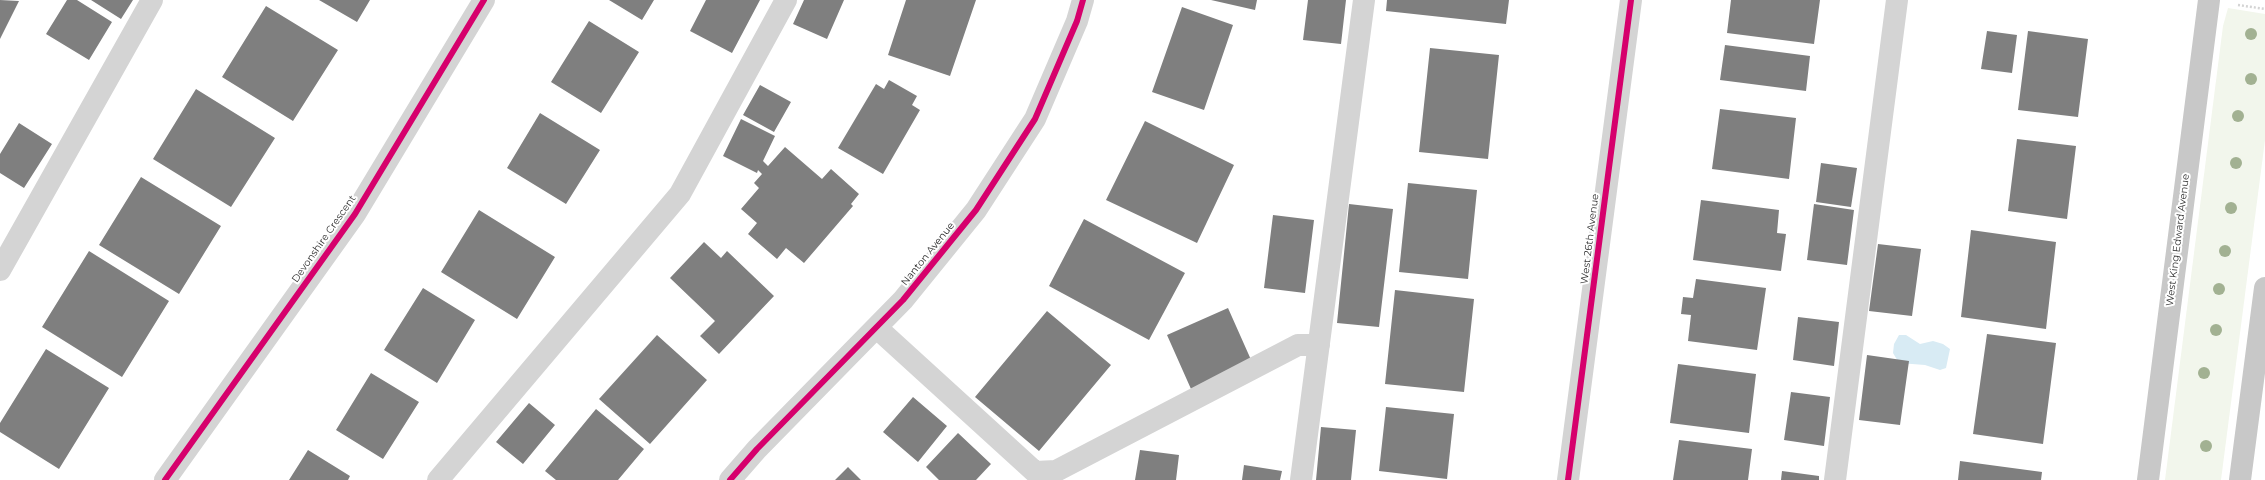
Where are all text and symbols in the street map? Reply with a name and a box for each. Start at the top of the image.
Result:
street label: West King Edward Avenue [2164,173,2192,307]
street label: Devonshire Crescent [289,193,359,285]
street label: West 26th Avenue [1578,193,1602,285]
street label: Nanton Avenue [899,220,957,288]

